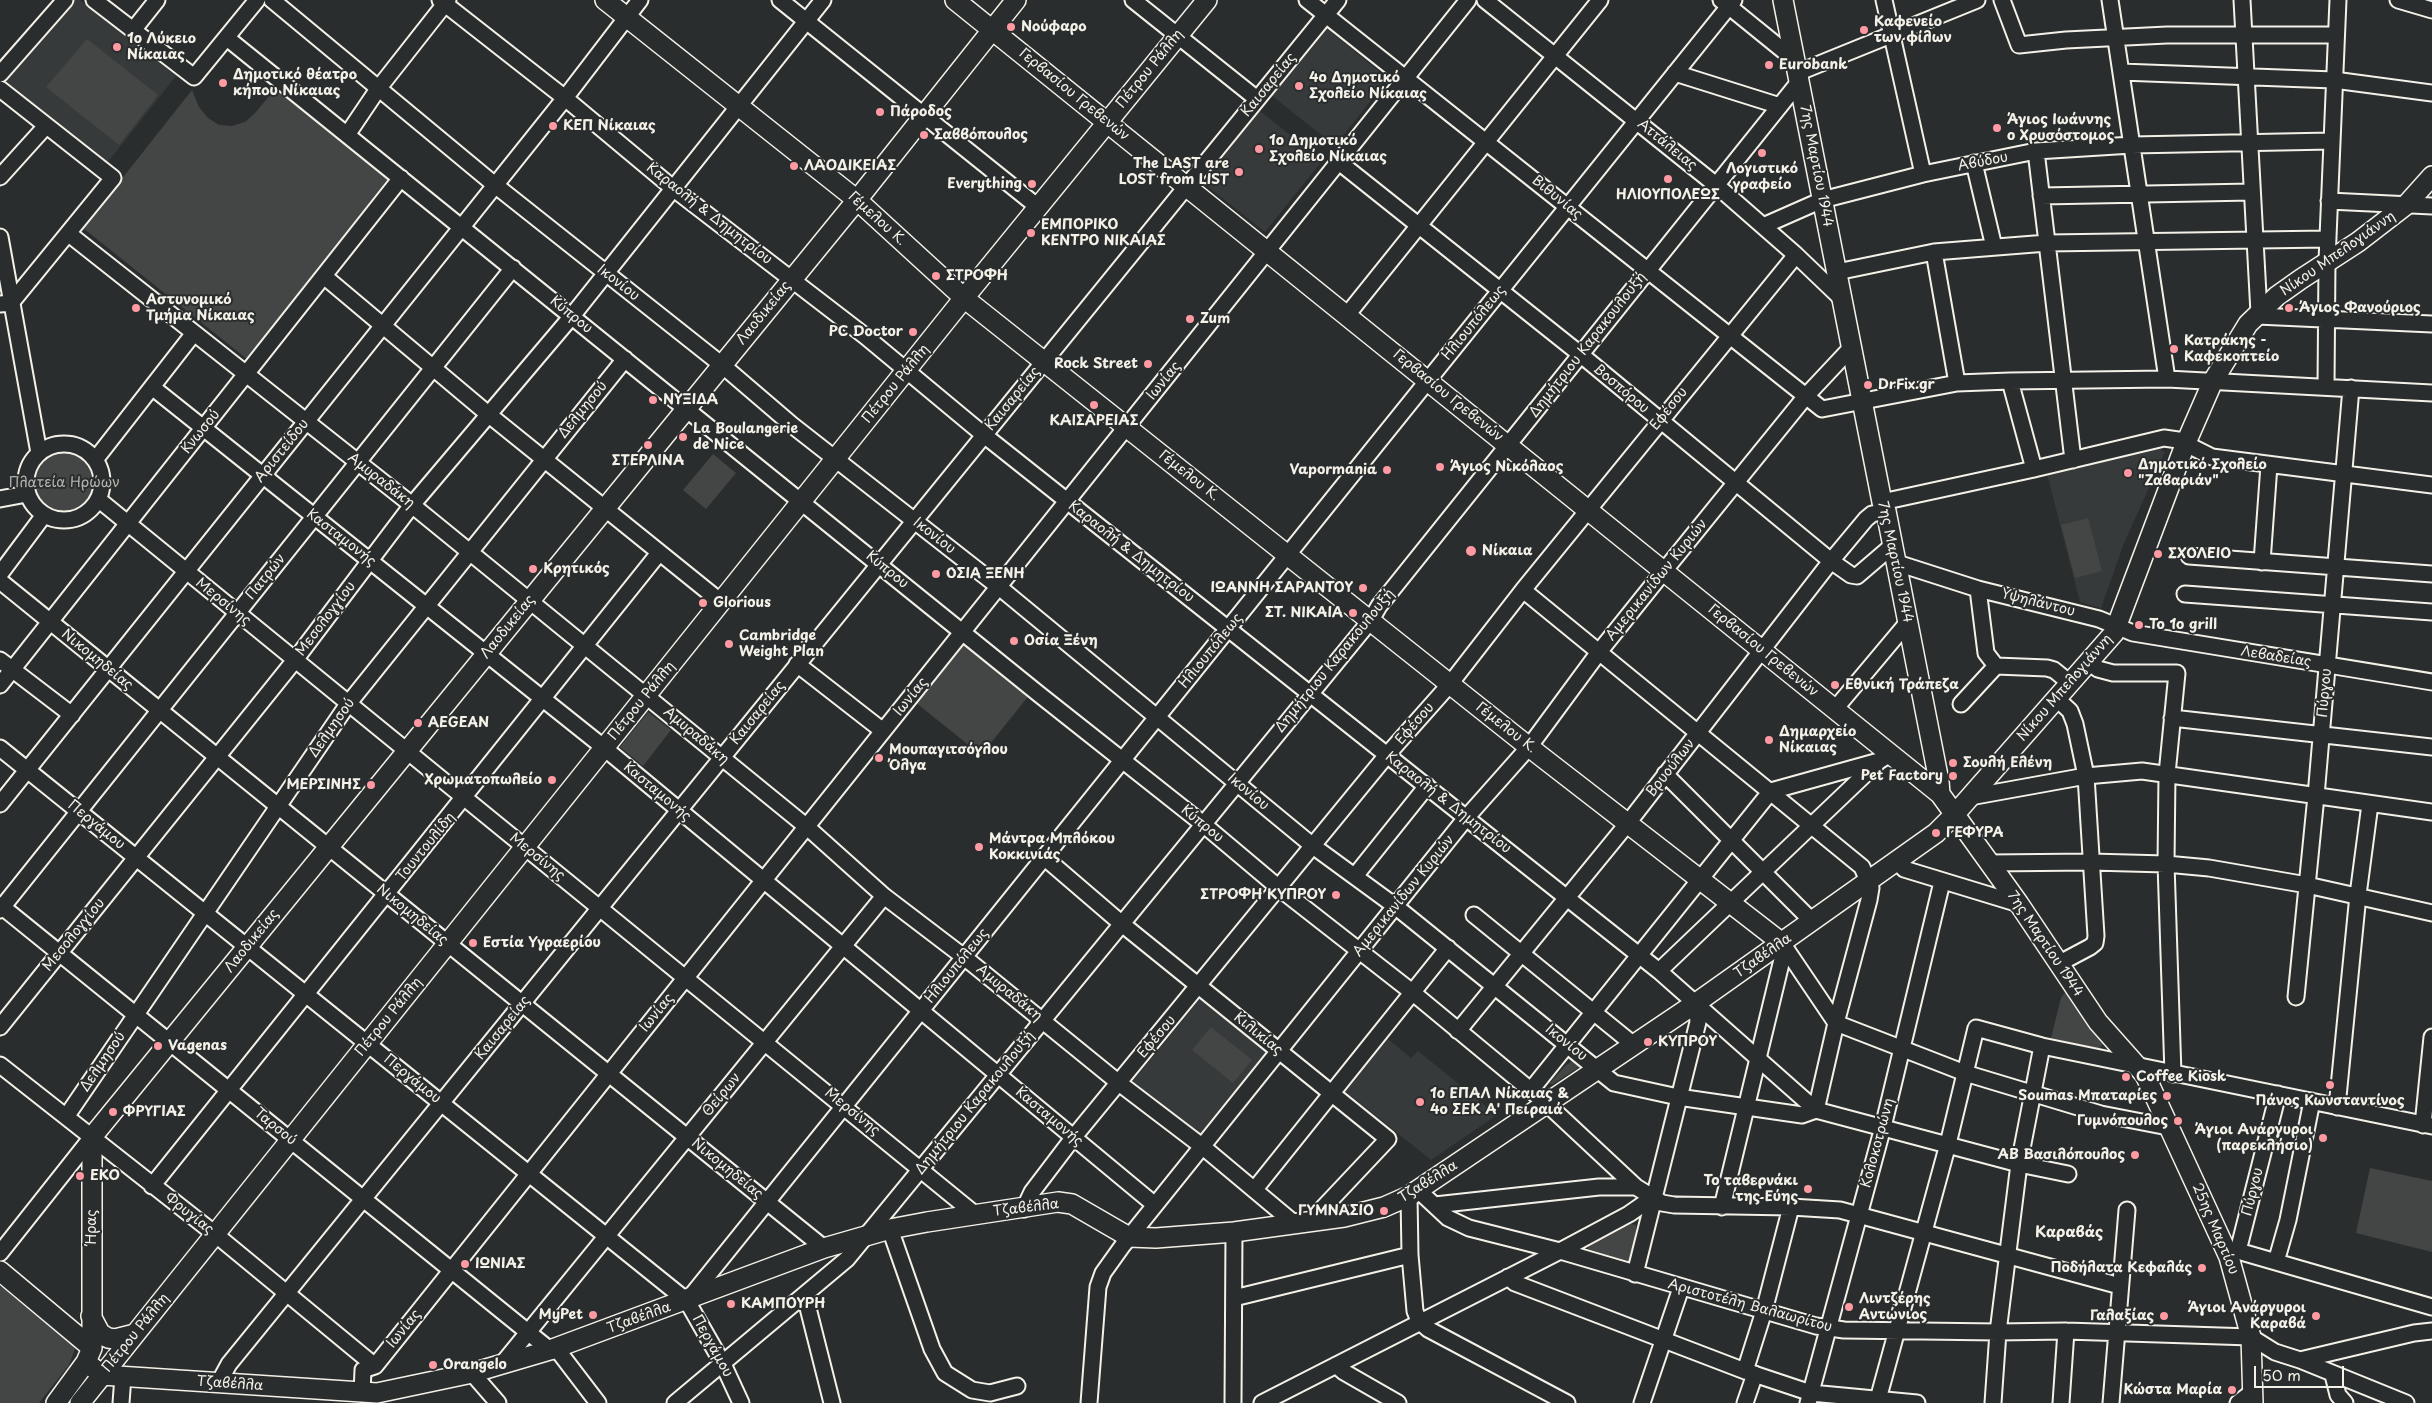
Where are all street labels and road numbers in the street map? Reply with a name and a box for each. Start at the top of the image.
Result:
street label: Πέτρου Ράλλη [1113,26,1187,112]
street label: Γερβασίου Γρεβενών [1015,45,1133,145]
street label: Καισαρείας [1238,50,1300,120]
street label: 7ης Μαρτίου 1944 [1796,104,1836,228]
street label: Αττάλειας [1634,116,1700,174]
street label: Αβύδου [1956,149,2010,175]
street label: Καραολή & Δημητρίου [643,160,775,268]
street label: Βιθυνίας [1528,173,1586,223]
street label: Γέμελου Κ. [844,189,910,249]
street label: Νίκου Μπελογιάννη [2277,208,2399,300]
street label: Ικονίου [594,261,642,305]
street label: Δημήτριου Καρακουλουξή [1526,269,1650,421]
street label: Λαοδικείας [733,278,795,348]
street label: Ηλιουπόλεως [1439,282,1509,364]
street label: Κύπρου [546,293,596,337]
street label: Πέτρου Ράλλη [859,341,933,427]
street label: Γερβασίου Γρεβενών [1389,346,1507,446]
street label: Ιωνίας [1143,358,1185,404]
street label: Βοσπόρου [1590,361,1652,417]
street label: Καισαρείας [982,364,1044,434]
street label: Δελμησού [555,378,611,442]
street label: Εφέσου [1647,384,1691,434]
street label: Κνωσού [178,407,224,457]
street label: Αριστείδου [251,416,313,486]
street label: Γέμελου Κ. [1155,447,1223,505]
street label: Αμυραδάκη [344,450,418,512]
street label: Καραολή & Δημητρίου [1065,498,1197,606]
street label: 7ης Μαρτίου 1944 [1874,500,1916,624]
street label: Κασταμονής [303,506,379,570]
street label: Ικονίου [910,514,958,558]
street label: Αμερικανίδων Κυριών [1603,516,1711,644]
street label: Κύπρου [862,548,912,592]
street label: Πατρών [242,551,290,603]
street label: Μερσίνης [192,575,254,629]
street label: Μεσολογγίου [293,578,359,660]
street label: Δημήτριου Καρακουλουξή [1272,586,1398,736]
street label: Υψηλάντου [1999,586,2077,620]
street label: Λαοδικείας [477,592,539,662]
street label: Γερβασίου Γρεβενών [1704,601,1822,701]
street label: Ηλιουπόλεως [1176,610,1246,692]
street label: Νικομηδείας [58,626,136,694]
street label: Νίκου Μπελογιάννη [2014,631,2116,745]
street label: Λεβαδείας [2240,643,2312,671]
street label: Πέτρου Ράλλη [605,658,679,744]
street label: Πύργου [2314,668,2336,718]
street label: Ιωνίας [890,674,932,720]
street label: Καισαρείας [727,678,789,748]
street label: Δελμησού [305,695,359,761]
street label: Εφέσου [1392,699,1438,749]
street label: Γέμελου Κ. [1472,699,1540,757]
street label: Αμυραδάκη [660,704,732,768]
street label: Βρυούλων [1643,736,1699,800]
street label: Καραολή & Δημητρίου [1382,749,1514,857]
street label: Κασταμονής [620,759,694,825]
street label: Ικονίου [1224,770,1272,814]
street label: Περγάμου [64,797,128,853]
street label: Κύπρου [1177,802,1227,846]
street label: Τουντουλίδη [393,809,459,885]
street label: Μερσίνης [506,830,568,884]
street label: Αμερικανίδων Κυριών [1350,832,1458,960]
street label: Νικομηδείας [373,881,451,949]
street label: 7ης Μαρτίου 1944 [2003,888,2087,1000]
street label: Μεσολογγίου [40,895,108,975]
street label: Λαοδικείας [221,906,283,976]
street label: Ηλιουπόλεως [922,925,992,1007]
street label: Τζαβέλλα [1731,930,1795,982]
street label: Αμυραδάκη [973,961,1045,1025]
street label: Πέτρου Ράλλη [352,974,426,1060]
street label: Ιωνίας [636,990,678,1036]
street label: Καισαρείας [472,993,534,1063]
street label: Κιλικίας [1230,1009,1286,1059]
street label: Εφέσου [1134,1012,1180,1062]
street label: Ικονίου [1542,1021,1590,1065]
street label: Δημήτριου Καρακουλουξή [912,1028,1038,1178]
street label: Δελμησού [77,1029,129,1095]
street label: Περγάμου [380,1051,444,1107]
street label: Θείρων [699,1070,745,1120]
street label: Κασταμονής [1012,1084,1086,1150]
street label: Μερσίνης [821,1085,883,1139]
street label: Κολοκοτρώνη [1858,1096,1898,1190]
street label: Ταρσού [250,1105,300,1149]
street label: Νικομηδείας [688,1135,766,1203]
street label: Τζαβέλλα [1395,1157,1461,1207]
street label: Πύργου [2239,1166,2267,1218]
street label: 25ης Μαρτίου [2188,1181,2242,1277]
street label: Φρυγίας [161,1190,217,1238]
street label: Τζαβέλλα [992,1196,1060,1220]
street label: Ήρας [84,1209,100,1245]
street label: Αριστοτέλη Βαλαωρίτου [1666,1276,1834,1336]
street label: Πέτρου Ράλλη [99,1290,173,1376]
street label: Τζαβέλλα [605,1299,673,1337]
street label: Ιωνίας [383,1306,425,1352]
street label: Περγάμου [688,1312,736,1380]
street label: Τζαβέλλα [196,1373,264,1395]

